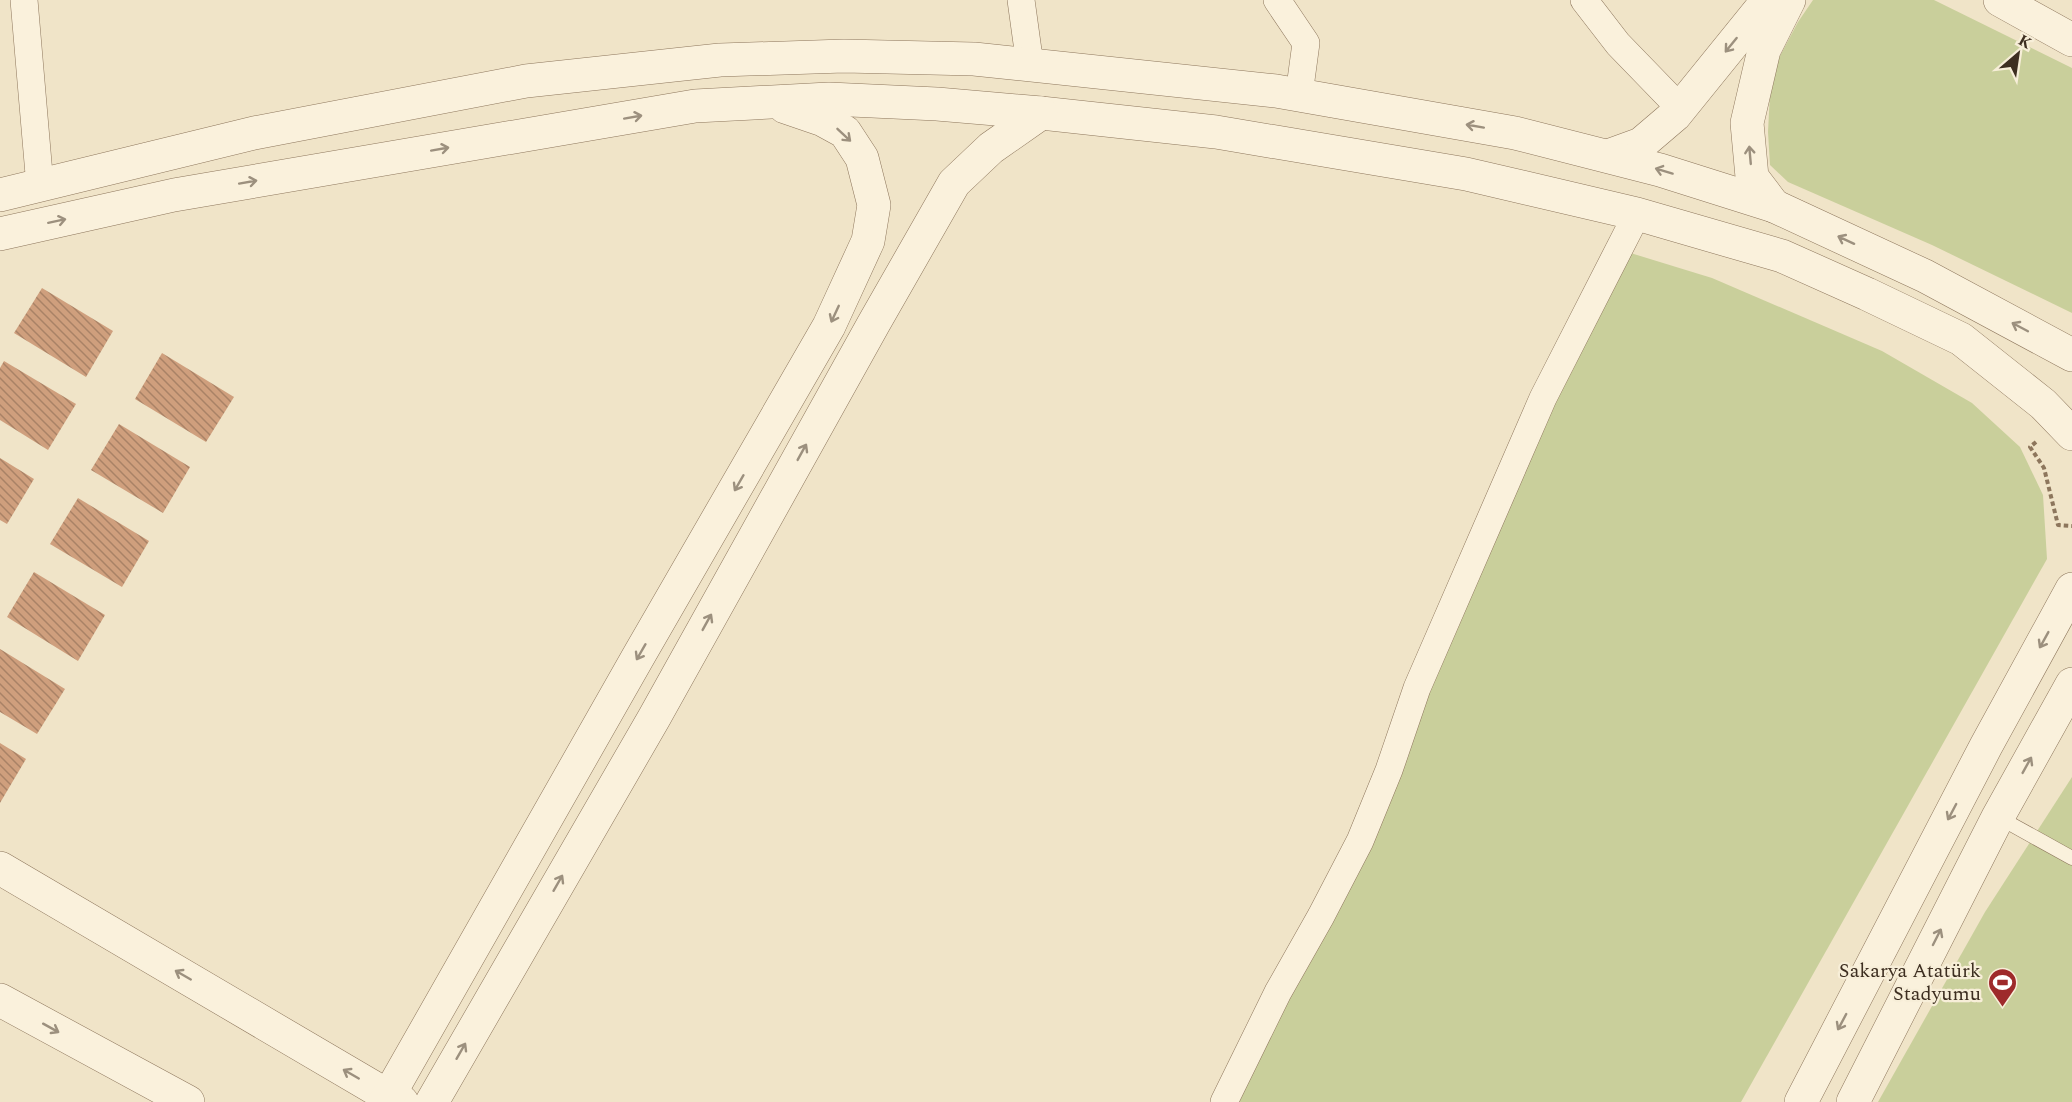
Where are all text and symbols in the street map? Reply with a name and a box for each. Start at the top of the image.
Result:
north arrow [1988,24,2048,84]
text: K [2014,28,2037,56]
one-way arrow [1725,37,1738,53]
one-way arrow [622,111,642,122]
one-way arrow [1465,120,1485,131]
one-way arrow [836,128,851,142]
one-way arrow [430,143,450,154]
one-way arrow [1744,146,1755,166]
one-way arrow [1655,165,1674,176]
one-way arrow [238,177,258,188]
one-way arrow [47,215,66,226]
one-way arrow [1838,233,1856,245]
one-way arrow [829,304,841,322]
one-way arrow [2012,321,2030,332]
one-way arrow [797,443,808,461]
one-way arrow [732,474,744,491]
one-way arrow [701,614,713,631]
one-way arrow [2038,631,2050,648]
one-way arrow [635,643,647,660]
one-way arrow [2022,756,2033,774]
one-way arrow [1946,803,1958,820]
one-way arrow [553,874,565,891]
one-way arrow [1931,929,1943,947]
place label: Sakarya Atatürk Stadyumu [1839,956,1981,1009]
sports icon: Sakarya Atatürk Stadyumu [1986,966,2018,1008]
one-way arrow [175,969,192,981]
one-way arrow [1836,1013,1848,1031]
one-way arrow [42,1023,60,1034]
one-way arrow [455,1043,467,1060]
one-way arrow [343,1068,360,1080]

